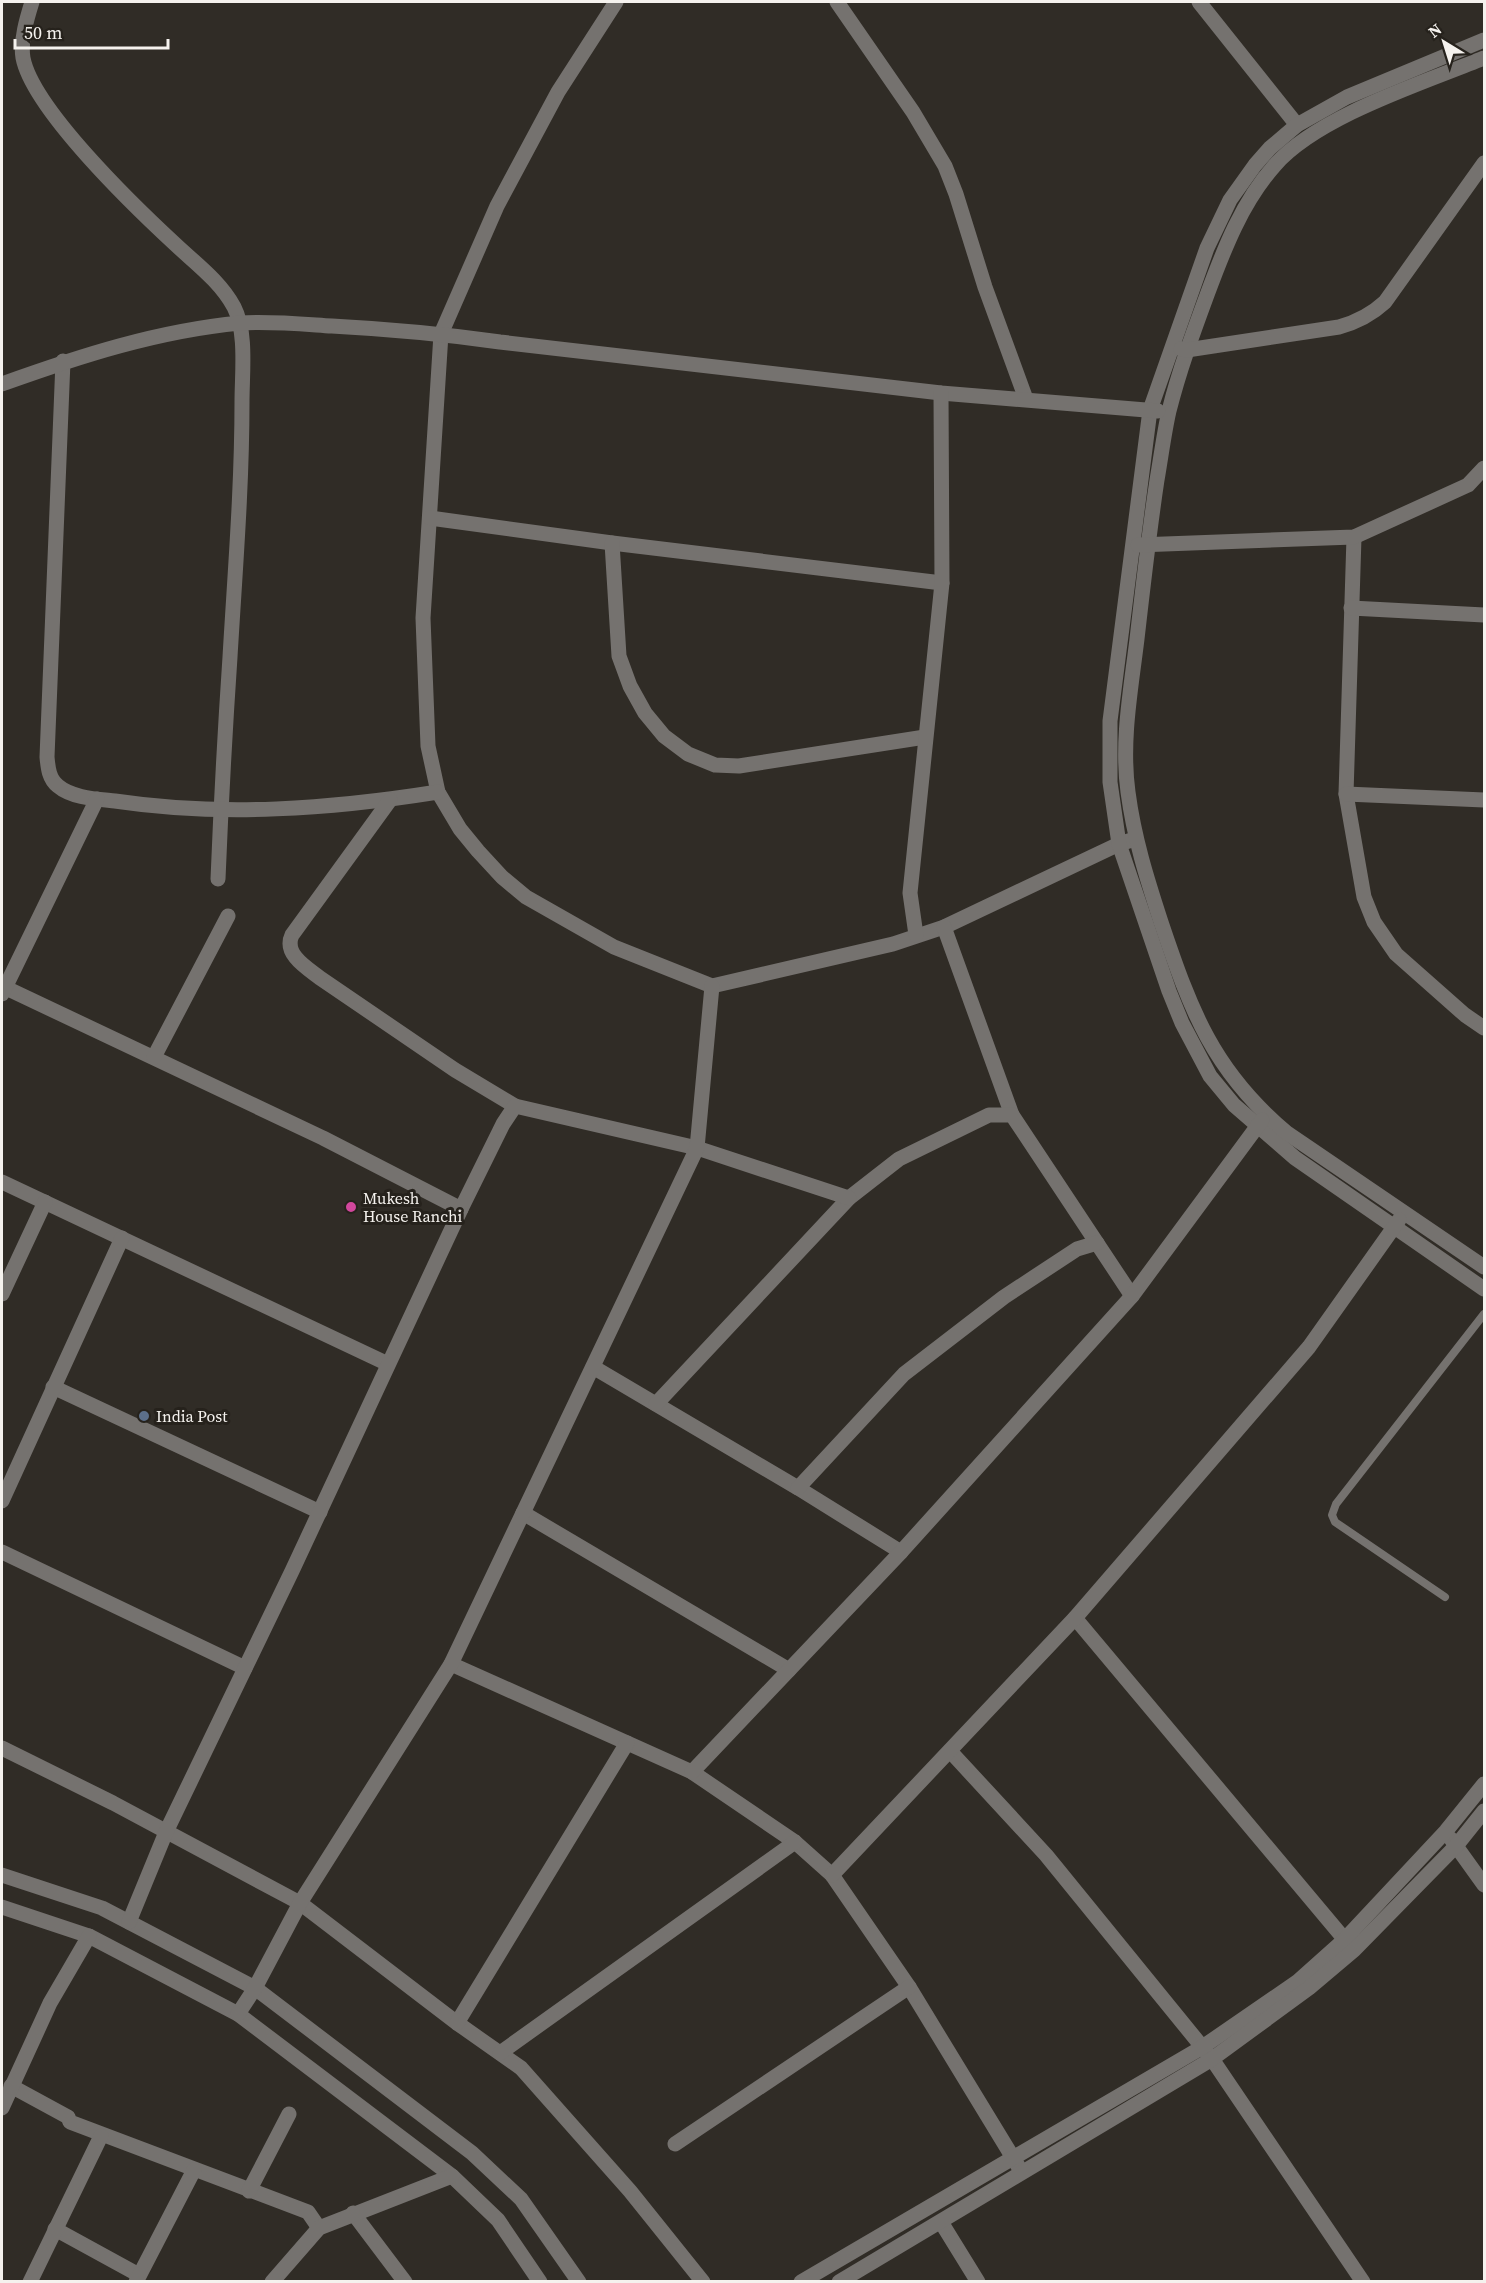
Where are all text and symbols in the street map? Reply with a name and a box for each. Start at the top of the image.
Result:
scale bar [15,12,168,50]
north arrow [1414,12,1474,72]
text: N [1423,18,1446,42]
text: 50 m [24,20,62,45]
place label: Mukesh House Ranchi [363,1187,462,1227]
marker: Mukesh House Ranchi [344,1200,358,1214]
place label: India Post [156,1405,228,1427]
marker: India Post [137,1409,151,1423]

